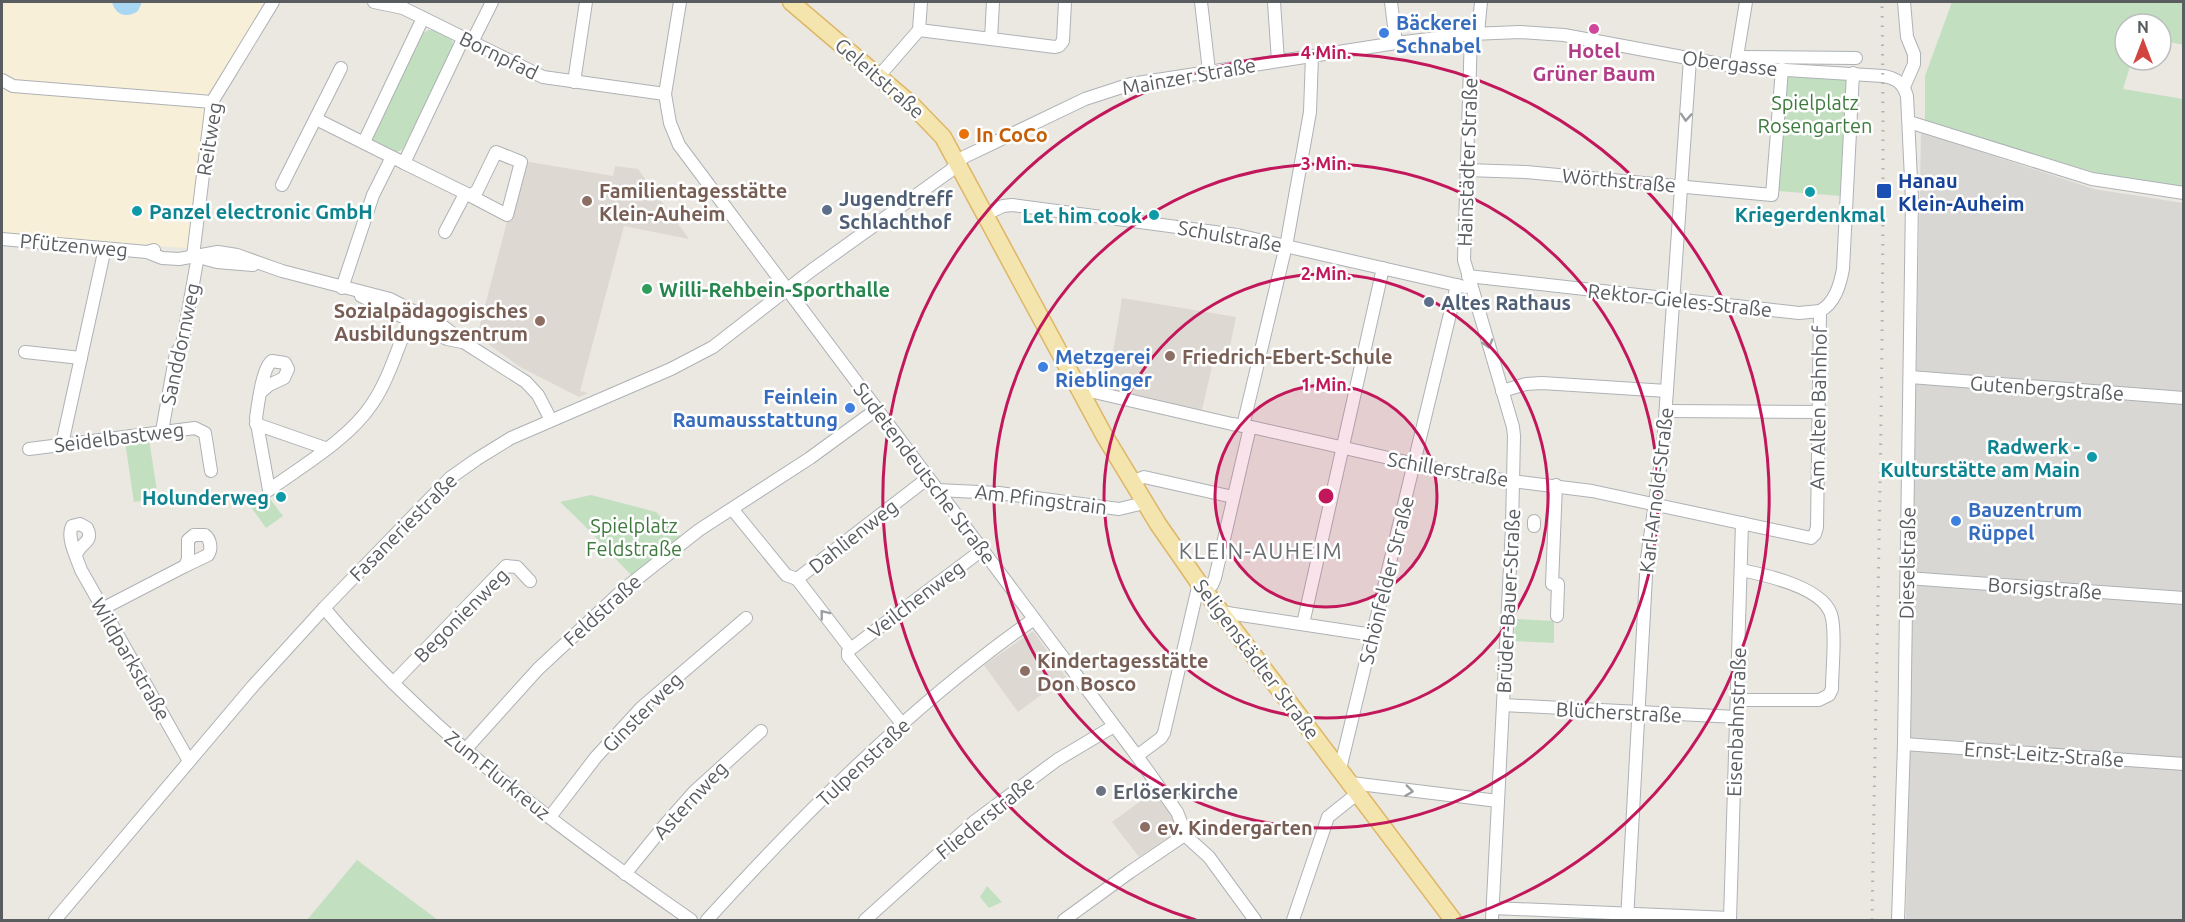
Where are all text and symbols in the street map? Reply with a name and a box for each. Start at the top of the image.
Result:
place label: Bäckerei Schnabel [1396,11,1481,57]
north arrow [2113,12,2173,72]
text: N [2137,18,2149,36]
marker: Hotel Grüner Baum [1587,22,1601,36]
street label: Bornpfad [456,26,542,84]
marker: Bäckerei Schnabel [1377,26,1391,40]
street label: Geleitstraße [831,33,929,123]
place label: Hotel Grüner Baum [1533,39,1656,85]
text: 4 Min. [1301,42,1351,62]
street label: Obergasse [1681,46,1779,80]
street label: Mainzer Straße [1120,53,1258,99]
street label: Hainstädter Straße [1453,77,1481,247]
park label: Spielplatz Rosengarten [1758,91,1872,137]
street label: Reitweg [192,101,226,177]
one-way arrow [1680,113,1693,122]
place label: In CoCo [976,123,1048,146]
marker: In CoCo [957,127,971,141]
text: 3 Min. [1301,153,1351,173]
street label: Wörthstraße [1561,164,1677,196]
place label: Hanau Klein-Auheim [1898,169,2024,215]
place label: Familientagesstätte Klein-Auheim [599,179,787,225]
marker: Hanau Klein-Auheim [1875,182,1893,200]
marker: Kriegerdenkmal [1803,185,1817,199]
place label: Jugendtreff Schlachthof [839,187,953,233]
marker: Familientagesstätte Klein-Auheim [580,194,594,208]
place label: Panzel electronic GmbH [149,200,373,223]
marker: Jugendtreff Schlachthof [820,203,834,217]
place label: Kriegerdenkmal [1735,203,1885,226]
marker: Panzel electronic GmbH [130,204,144,218]
place label: Let him cook [1022,204,1142,227]
marker: Let him cook [1147,208,1161,222]
street label: Schulstraße [1176,216,1284,256]
street label: Pfützenweg [19,229,129,261]
text: 2 Min. [1301,263,1351,283]
place label: Willi-Rehbein-Sporthalle [659,278,890,301]
street label: Rektor-Gieles-Straße [1587,279,1773,321]
street label: Sanddornweg [156,281,204,407]
marker: Willi-Rehbein-Sporthalle [640,282,654,296]
place label: Altes Rathaus [1441,291,1571,314]
marker: Altes Rathaus [1422,295,1436,309]
place label: Sozialpädagogisches Ausbildungszentrum [334,299,528,345]
marker: Sozialpädagogisches Ausbildungszentrum [533,314,547,328]
street label: Am Alten Bahnhof [1805,325,1831,490]
one-way arrow [1481,338,1493,349]
place label: Metzgerei Rieblinger [1055,345,1153,391]
place label: Friedrich-Ebert-Schule [1182,345,1393,368]
marker: Friedrich-Ebert-Schule [1163,349,1177,363]
marker: Metzgerei Rieblinger [1036,360,1050,374]
street label: Gutenbergstraße [1969,371,2125,405]
text: 1 Min. [1301,374,1351,394]
street label: Sudetendeutsche Straße [849,378,1001,568]
place label: Feinlein Raumausstattung [672,385,838,431]
marker: Feinlein Raumausstattung [843,401,857,415]
street label: Karl-Arnold-Straße [1634,406,1678,574]
street label: Seidelbastweg [53,418,185,456]
place label: Radwerk - Kulturstätte am Main [1880,435,2080,481]
street label: Schillerstraße [1386,447,1510,491]
marker: Radwerk - Kulturstätte am Main [2085,450,2099,464]
street label: Fasaneriestraße [345,469,461,585]
street label: Am Pfingstrain [974,479,1108,519]
place label: Holunderweg [142,486,269,509]
centre of rings [1316,486,1336,506]
marker: Holunderweg [274,490,288,504]
street label: Dahlienweg [804,494,902,578]
street label: Schönfelder Straße [1354,494,1418,666]
place label: Bauzentrum Rüppel [1968,498,2082,544]
street label: Dieselstraße [1895,507,1919,619]
street label: Brüder-Bauer-Straße [1492,508,1524,694]
park label: Spielplatz Feldstraße [586,514,682,560]
marker: Bauzentrum Rüppel [1949,514,1963,528]
district label: KLEIN-AUHEIM [1179,538,1343,563]
street label: Veilchenweg [863,555,969,643]
street label: Begonienweg [409,563,513,667]
street label: Feldstraße [559,569,645,651]
street label: Borsigstraße [1987,573,2103,603]
street label: Seligenstädter Straße [1189,574,1325,744]
street label: Wildparkstraße [87,594,175,724]
one-way arrow [820,609,831,620]
street label: Eisenbahnstraße [1722,647,1750,797]
place label: Kindertagesstätte Don Bosco [1037,649,1209,695]
marker: Kindertagesstätte Don Bosco [1018,664,1032,678]
street label: Ginsterweg [597,667,687,757]
street label: Blücherstraße [1555,697,1683,727]
street label: Tulpenstraße [812,713,914,811]
street label: Zum Flurkreuz [441,726,555,824]
street label: Ernst-Leitz-Straße [1963,737,2125,771]
street label: Asternweg [648,756,732,844]
street label: Fliederstraße [931,770,1039,864]
place label: Erlöserkirche [1113,780,1238,803]
marker: Erlöserkirche [1094,784,1108,798]
one-way arrow [1404,785,1413,797]
place label: ev. Kindergarten [1157,816,1313,839]
marker: ev. Kindergarten [1138,820,1152,834]

